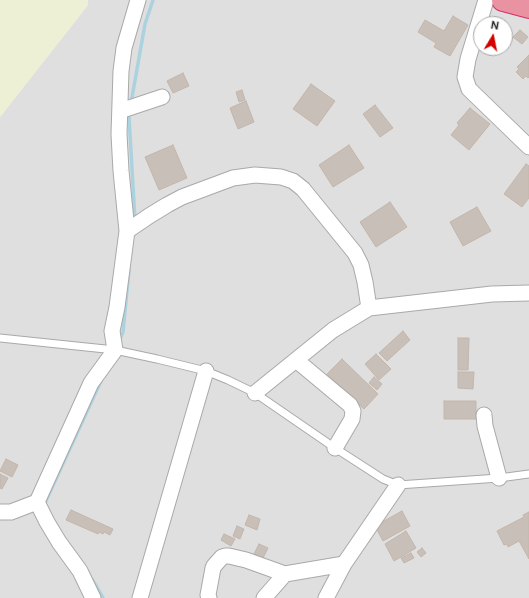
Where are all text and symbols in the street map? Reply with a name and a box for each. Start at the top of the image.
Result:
north arrow [473,16,513,56]
text: N [490,18,500,33]

